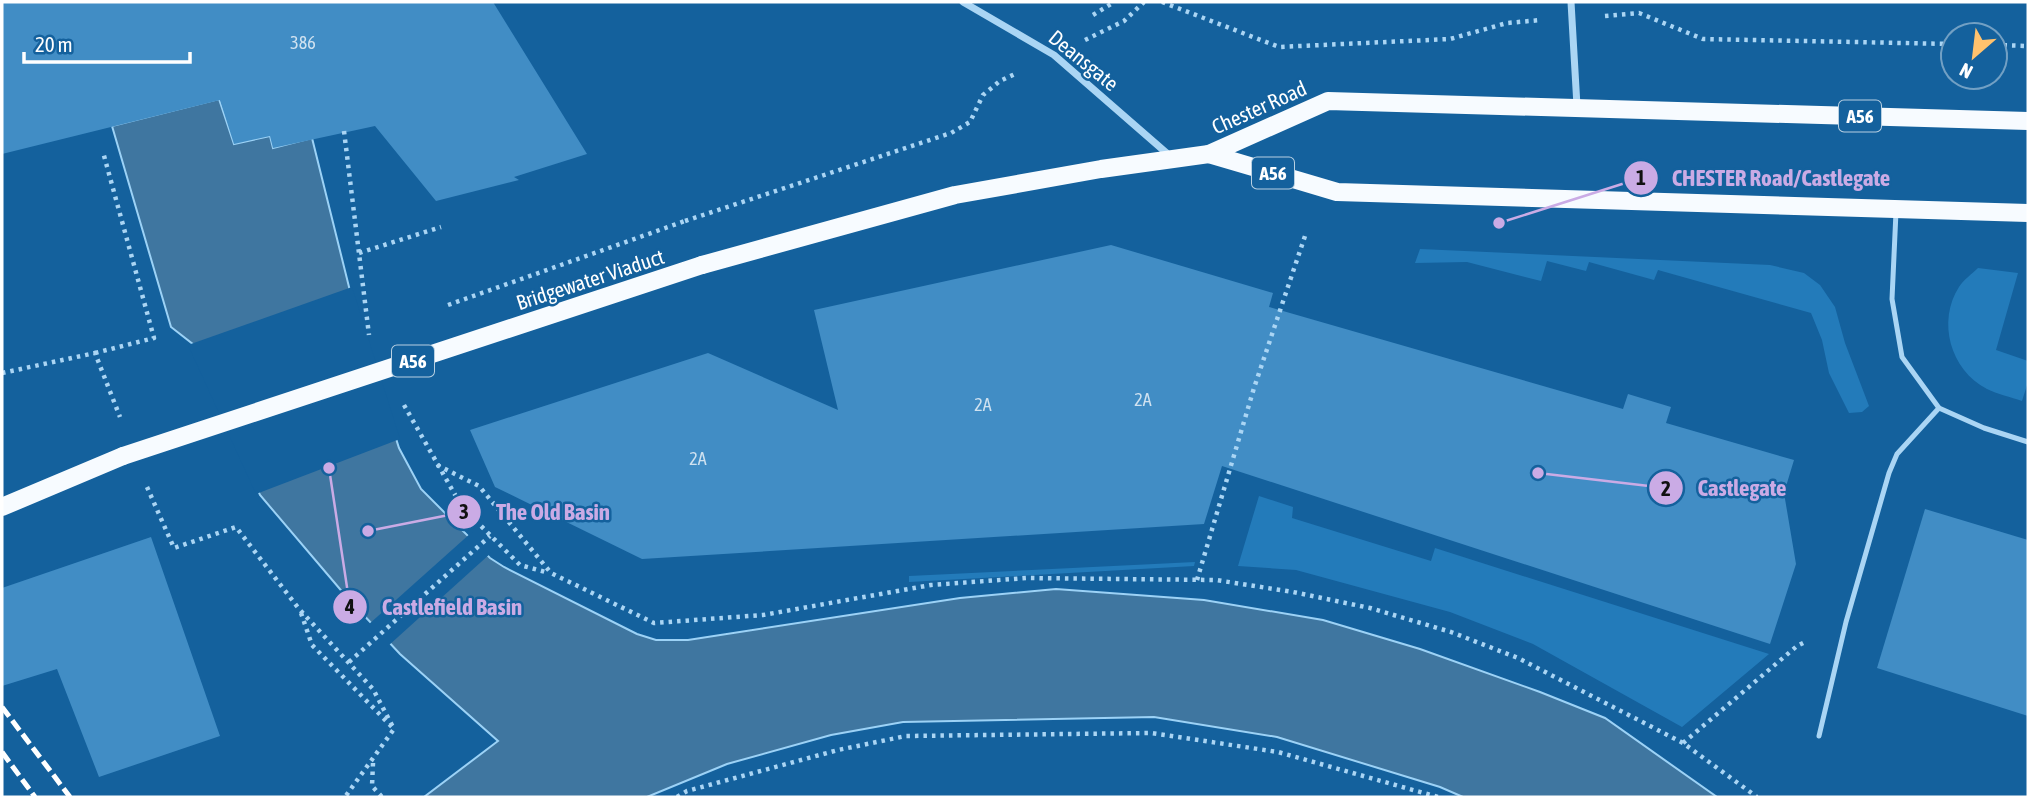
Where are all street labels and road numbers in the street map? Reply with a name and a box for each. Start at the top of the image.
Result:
street label: Deansgate [1044,25,1124,95]
street label: Chester Road [1208,75,1310,139]
road number: A56 [1839,100,1881,132]
road number: A56 [1252,158,1294,188]
street label: Bridgewater Viaduct [513,244,667,314]
road number: A56 [392,346,434,376]

